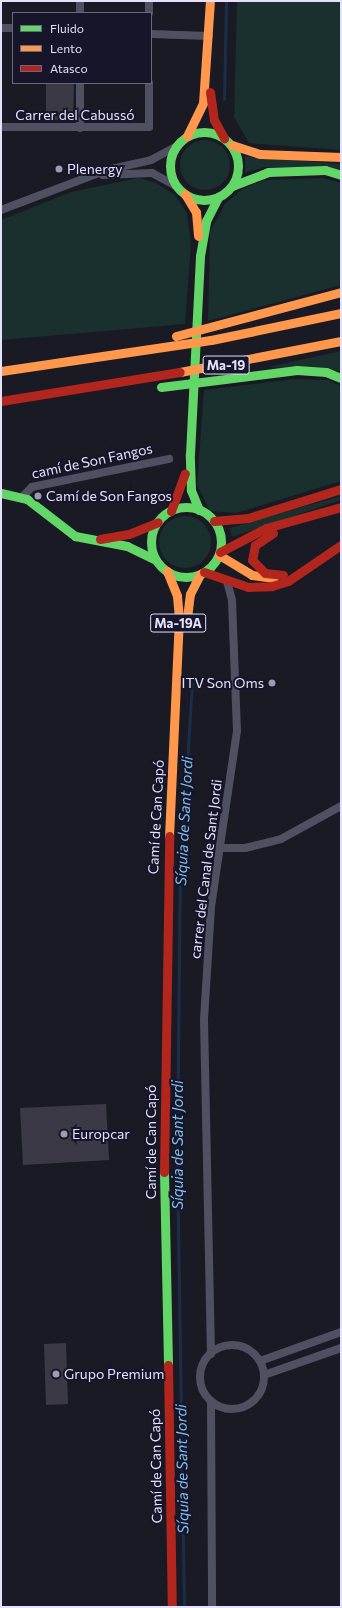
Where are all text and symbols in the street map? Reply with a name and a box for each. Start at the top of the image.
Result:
legend [12,12,152,84]
text: Fluido [50,21,84,35]
text: Lento [50,41,82,55]
text: Atasco [50,61,88,75]
street label: Carrer del Cabussó [15,107,135,123]
place label: Plenergy [67,161,123,177]
marker: Plenergy [54,164,64,174]
road number: Ma-19 [202,354,250,376]
street label: camí de Son Fangos [30,440,154,482]
place label: Camí de Son Fangos [46,488,172,504]
marker: Camí de Son Fangos [33,491,43,501]
road number: Ma-19A [150,612,206,634]
place label: ITV Son Oms [182,675,264,691]
marker: ITV Son Oms [267,678,277,688]
water label: Síquia de Sant Jordi [172,756,196,886]
street label: Camí de Can Capó [145,759,167,875]
street label: carrer del Canal de Sant Jordi [187,778,225,960]
water label: Síquia de Sant Jordi [169,1080,187,1210]
street label: Camí de Can Capó [143,1085,159,1199]
place label: Europcar [72,1126,130,1142]
marker: Europcar [59,1129,69,1139]
place label: Grupo Premium [64,1366,164,1382]
marker: Grupo Premium [51,1369,61,1379]
water label: Síquia de Sant Jordi [172,1404,192,1534]
street label: Camí de Can Capó [147,1408,165,1524]

